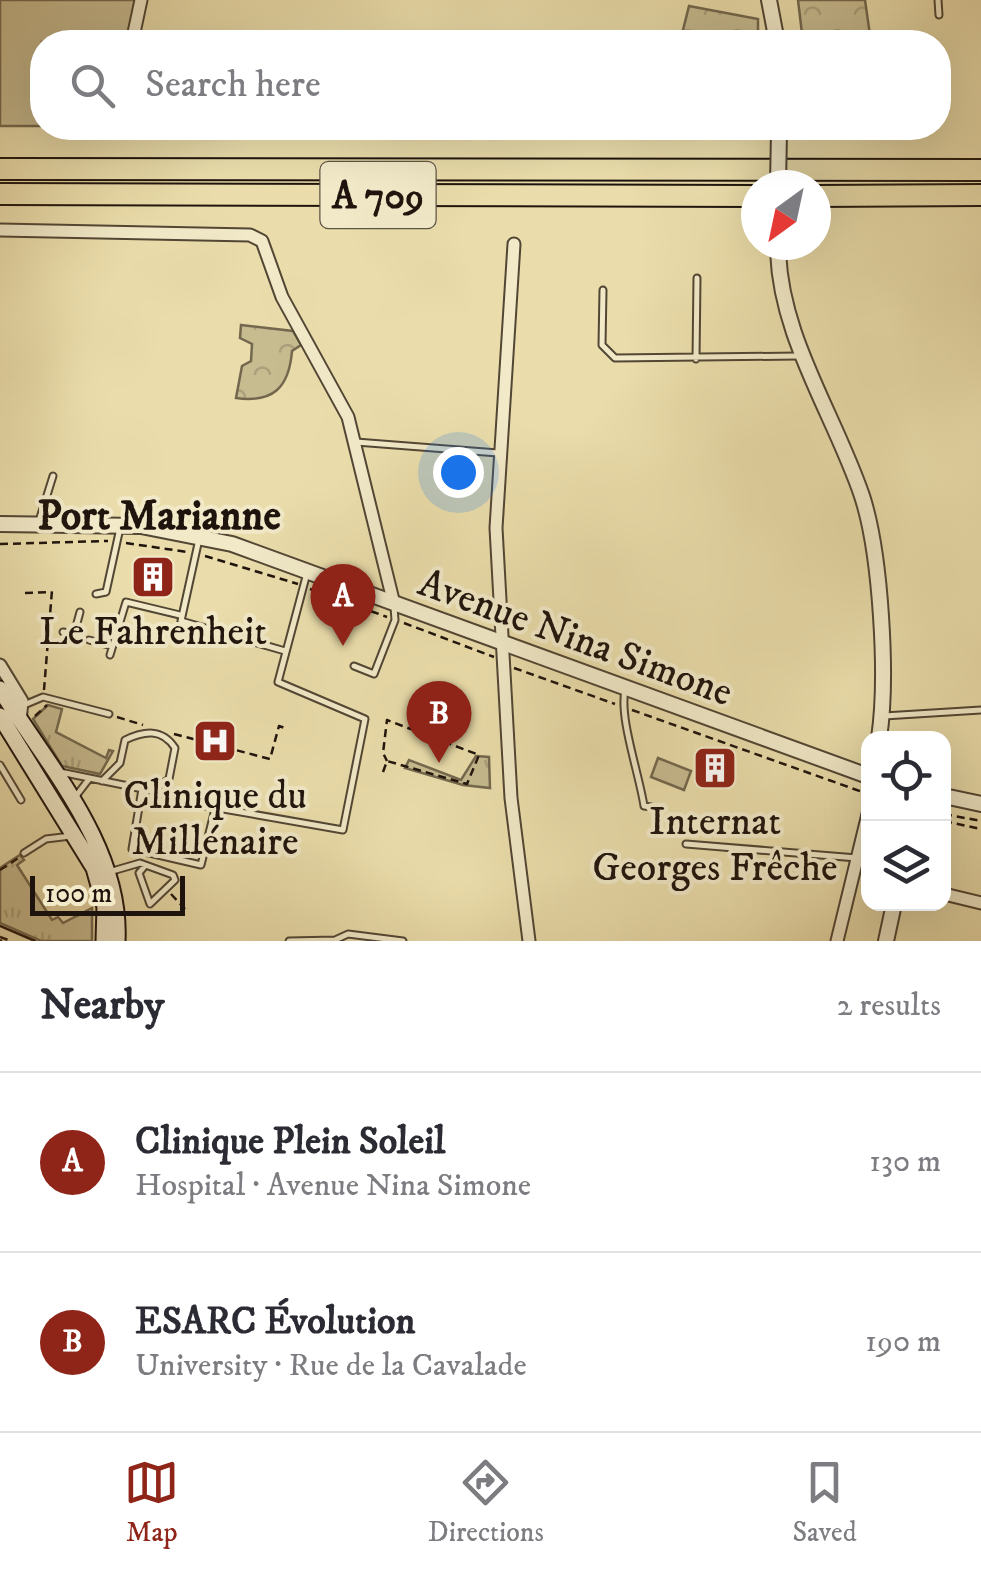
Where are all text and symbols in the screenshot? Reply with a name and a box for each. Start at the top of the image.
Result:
search box [30,30,951,140]
icon: search [65,58,120,113]
text: Search here [145,61,321,109]
road number: A 709 [320,162,436,228]
north arrow [741,170,831,260]
your location [433,447,484,498]
district label: Port Marianne [37,491,281,543]
building icon: Le Fahrenheit [130,554,176,600]
street label: Avenue Nina Simone [411,559,739,719]
pin: A [310,564,376,646]
place label: Le Fahrenheit [39,608,267,658]
pin: B [406,680,472,763]
hospital icon: Clinique du Millénaire [192,718,238,764]
map controls [861,731,951,911]
button: locate [861,731,951,821]
building icon: Internat Georges Frêche [692,745,738,791]
place label: Clinique du Millénaire [123,772,307,868]
place label: Internat Georges Frêche [592,798,838,894]
button: layers [861,821,951,911]
scale bar [30,871,185,916]
text: 100 m [45,876,112,911]
text: Nearby [40,980,164,1032]
text: 2 results [837,986,941,1026]
text: Clinique Plein Soleil [135,1118,445,1166]
text: A [62,1142,83,1182]
text: 130 m [869,1142,941,1182]
text: Hospital · Avenue Nina Simone [135,1166,531,1206]
text: ESARC Évolution [135,1298,415,1346]
text: B [62,1322,83,1362]
text: 190 m [865,1322,941,1362]
text: University · Rue de la Cavalade [135,1346,527,1386]
tab: Map [124,1455,179,1550]
tab: Directions [428,1455,544,1550]
tab: Saved [792,1455,857,1550]

